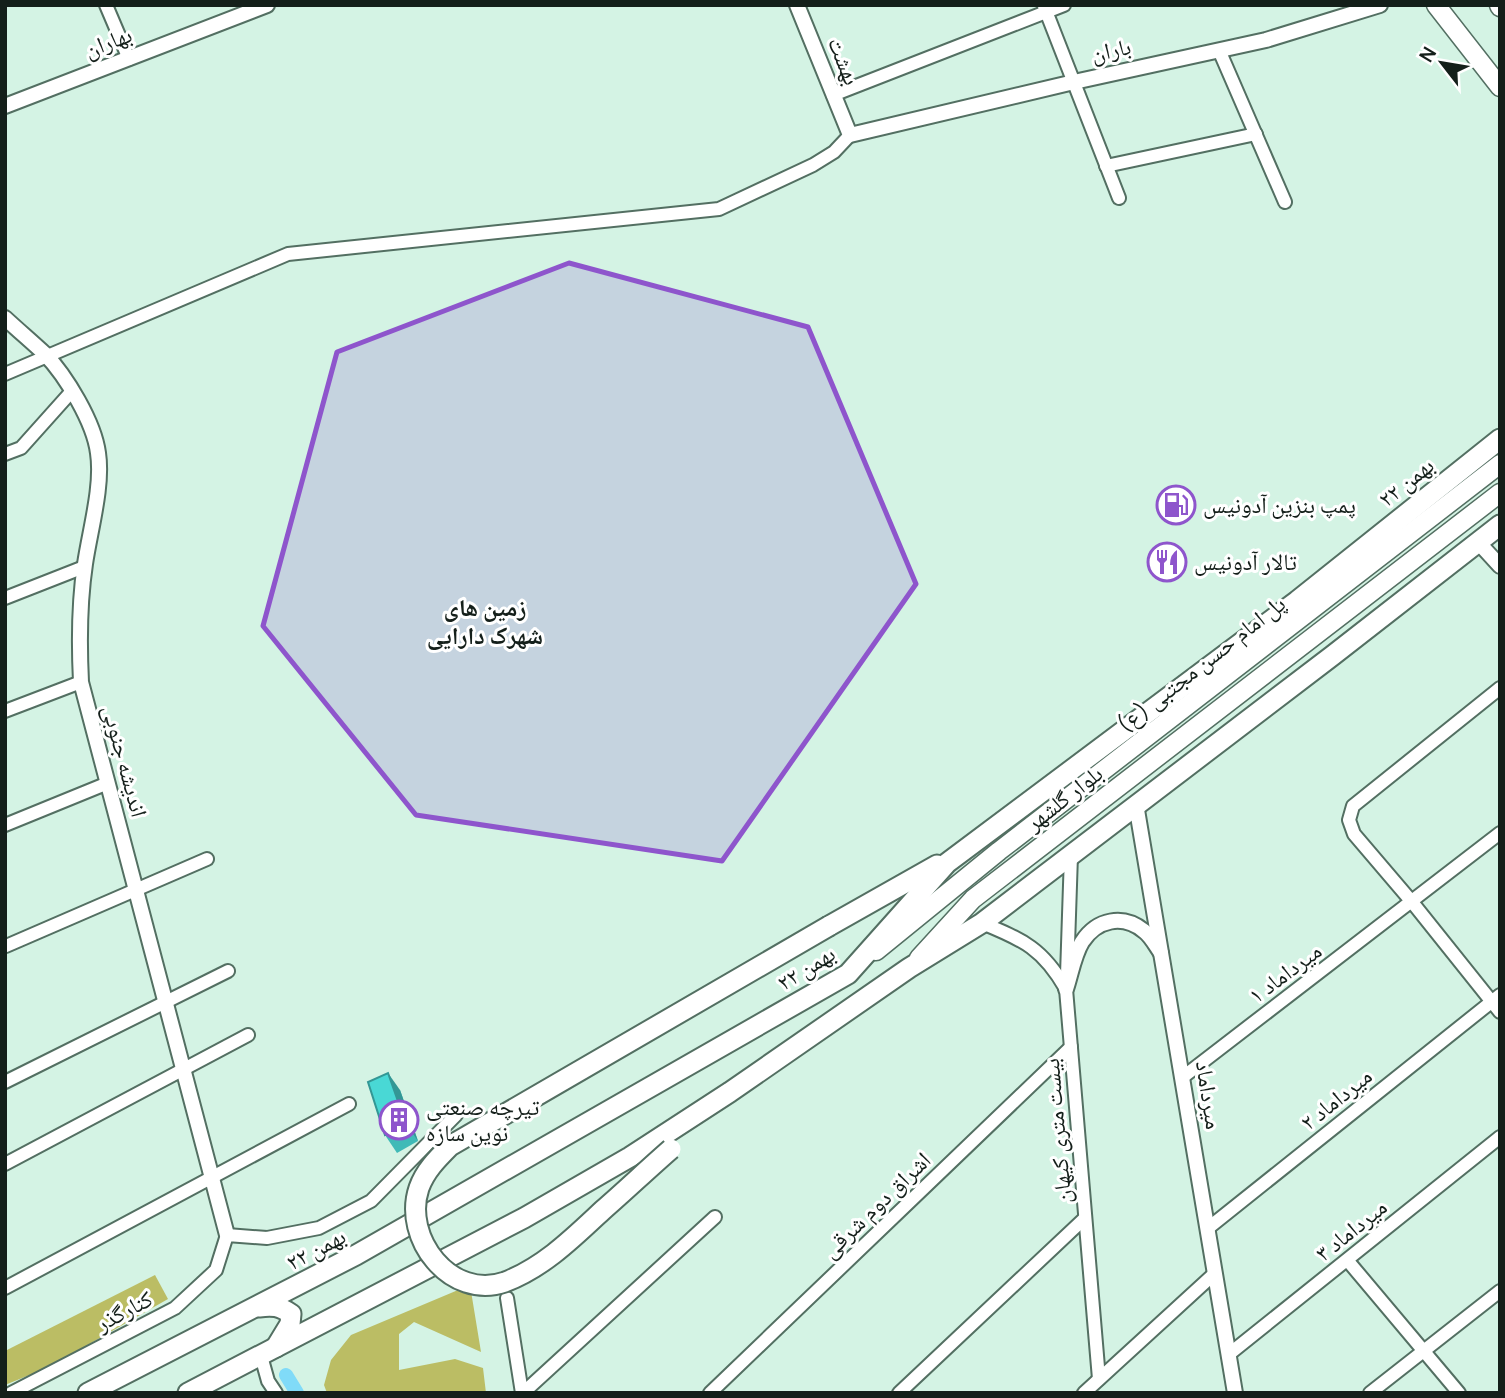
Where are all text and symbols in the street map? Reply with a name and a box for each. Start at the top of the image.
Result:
street label: بهاران [79,17,136,65]
north arrow [1407,28,1477,98]
street label: باران [1088,29,1134,69]
street label: بهشت [821,32,869,89]
text: N [1413,42,1442,67]
street label: ۲۲ بهمن [1371,449,1440,514]
fuel station icon: پمپ بنزین آدونیس [1155,484,1197,526]
place label: پمپ بنزین آدونیس [1203,488,1356,520]
restaurant icon: تالار آدونیس [1146,541,1188,583]
place label: تالار آدونیس [1194,545,1297,577]
street label: پل امام حسن مجتبی (ع) [1109,587,1292,740]
district label: زمین های شهرک دارایی [427,590,543,651]
street label: اندیشه جنوبی [96,701,156,820]
street label: بلوار گلشهر [1017,757,1109,838]
street label: میرداماد ۱ [1241,934,1328,1010]
street label: ۲۲ بهمن [770,937,841,997]
street label: بیست متری کیهان [1034,1057,1078,1205]
street label: میرداماد [1189,1058,1231,1131]
street label: میرداماد ۲ [1293,1059,1378,1137]
place label: تیرچه صنعتی نوین سازه [426,1090,540,1148]
building icon: تیرچه صنعتی نوین سازه [378,1099,420,1141]
street label: اشراق دوم شرقی [814,1144,938,1265]
street label: میرداماد ۳ [1308,1190,1393,1268]
street label: ۲۲ بهمن [280,1219,351,1277]
street label: کنارگذر [89,1282,158,1339]

